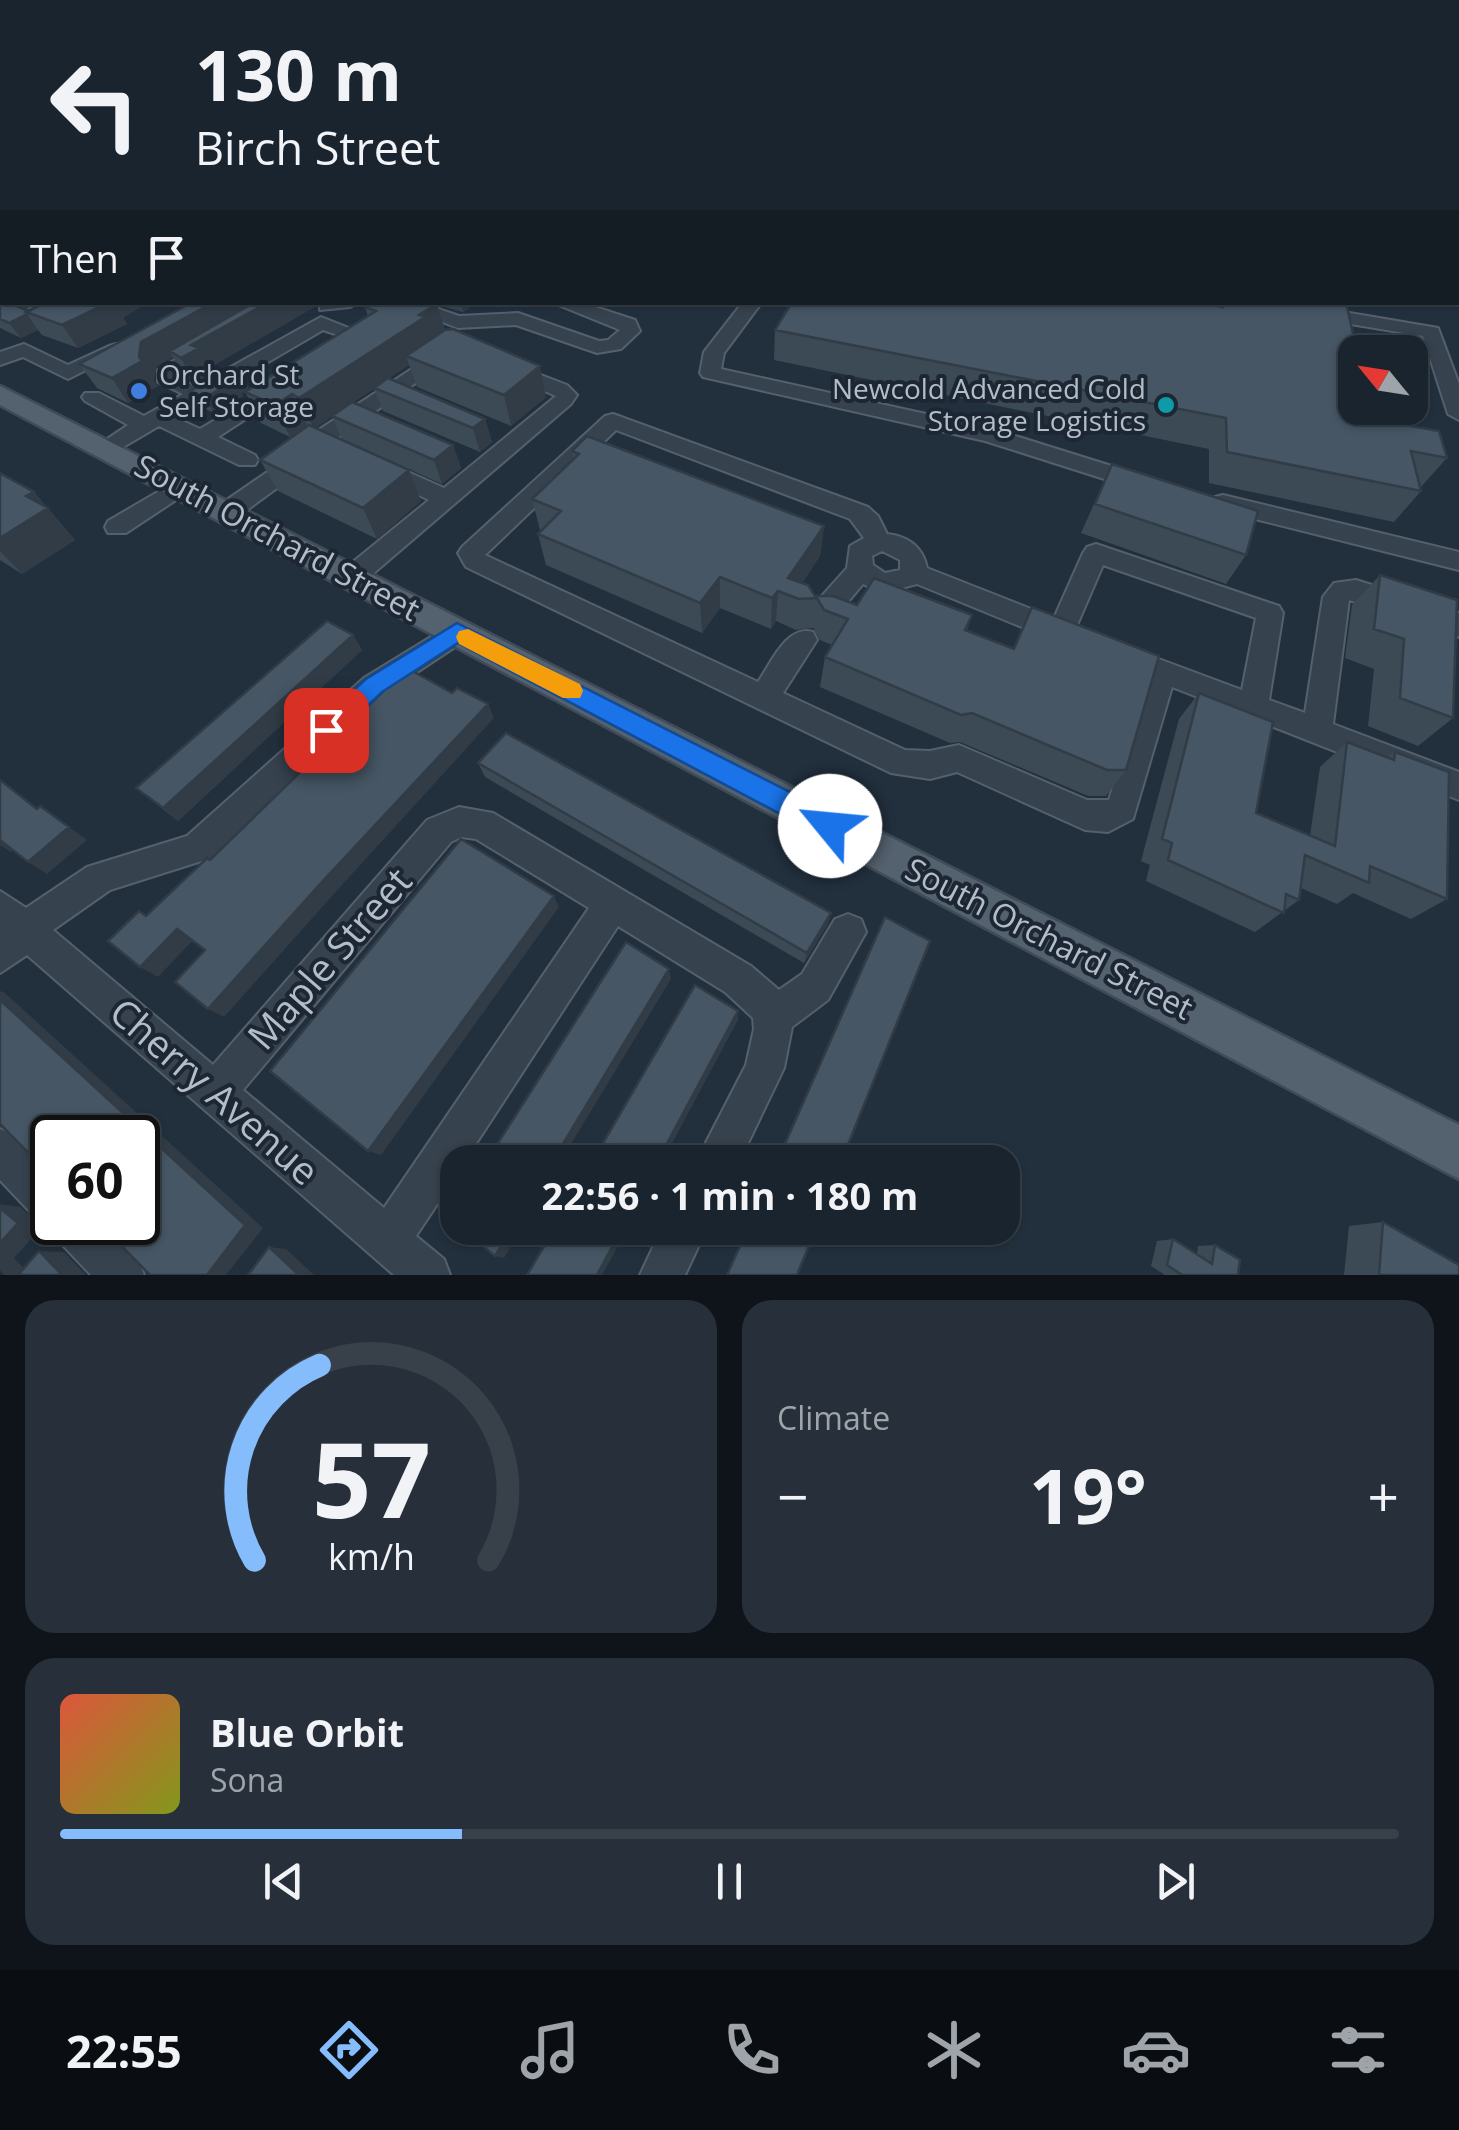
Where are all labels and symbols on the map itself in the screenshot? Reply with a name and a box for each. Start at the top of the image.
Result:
north arrow [1338,335,1428,425]
place label: Orchard St Self Storage [159,355,314,425]
place label: Newcold Advanced Cold Storage Logistics [832,369,1146,439]
marker: Orchard St Self Storage [128,380,150,402]
marker: Newcold Advanced Cold Storage Logistics [1155,394,1177,416]
street label: South Orchard Street [128,443,428,630]
pin [284,688,369,773]
position arrow [778,774,882,878]
street label: South Orchard Street [899,847,1201,1029]
street label: Maple Street [235,856,422,1060]
street label: Cherry Avenue [100,985,331,1196]
speed limit sign: 60 [30,1115,160,1245]

